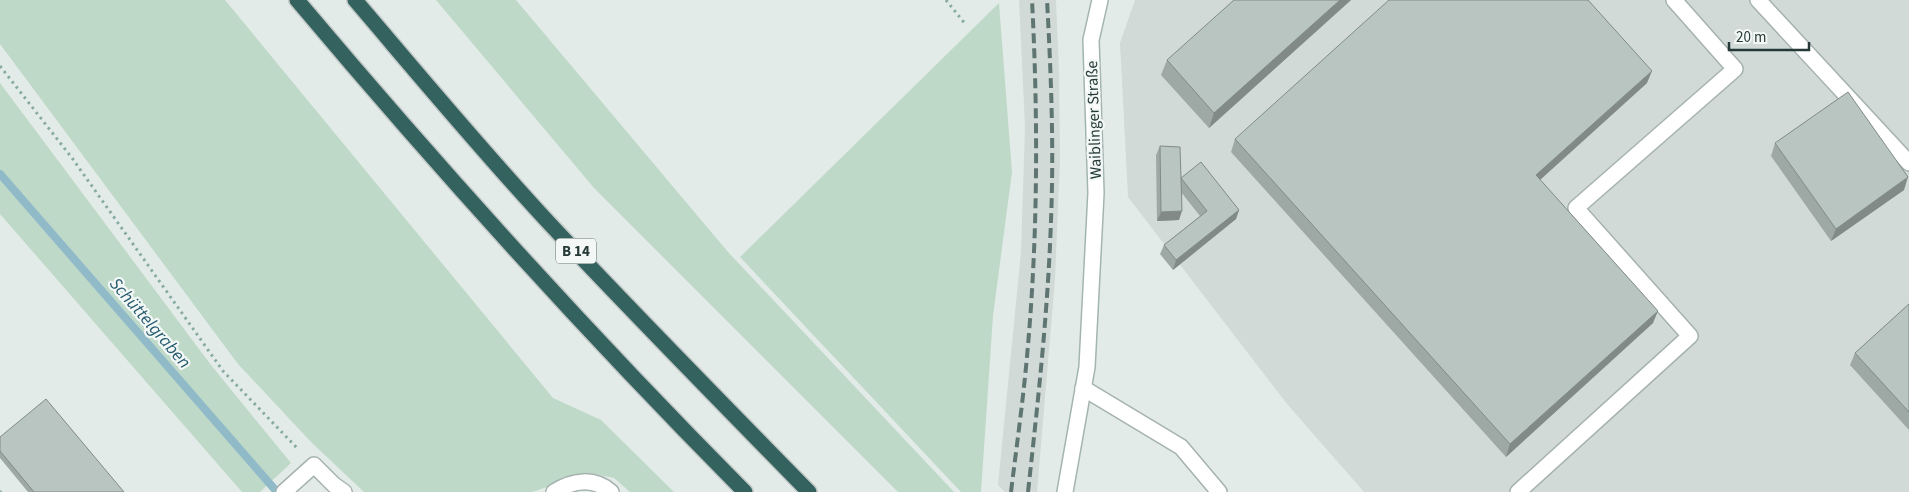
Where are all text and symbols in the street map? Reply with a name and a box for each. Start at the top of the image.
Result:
scale bar [1729,20,1809,52]
text: 20 m [1736,27,1766,48]
street label: Waiblinger Straße [1081,60,1107,180]
road number: B 14 [556,238,596,264]
water label: Schüttelgraben [103,272,197,374]

